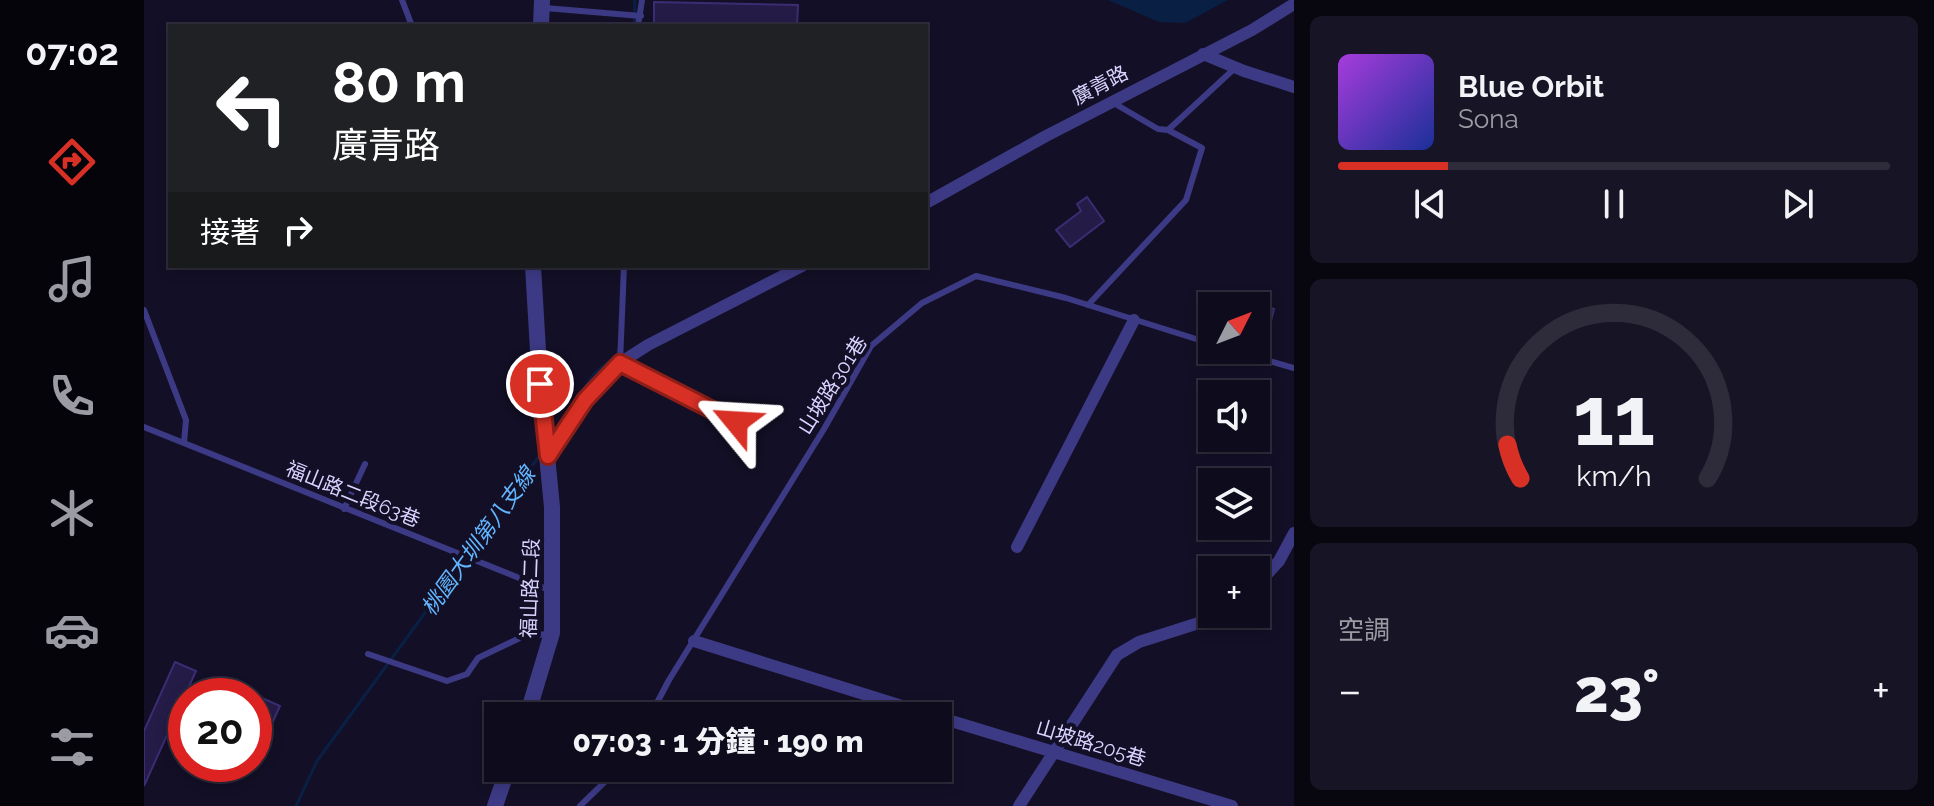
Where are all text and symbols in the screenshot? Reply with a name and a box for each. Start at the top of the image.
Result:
text: 07:02 [25,31,119,73]
text: 80 m [332,49,466,115]
icon: left [200,56,304,160]
street label: 廣青路 [1068,60,1132,110]
text: Blue Orbit [1458,69,1604,104]
text: Sona [1458,104,1519,134]
text: 廣青路 [332,124,440,166]
icon: directions [44,134,100,190]
icon: previous [1408,182,1452,226]
icon: pause [1592,182,1636,226]
icon: next [1776,182,1820,226]
icon: right [276,208,320,252]
text: 接著 [200,215,260,250]
icon: music [44,251,100,307]
north arrow [1198,292,1270,364]
map controls [1198,292,1270,628]
street label: 山坡路301巷 [792,331,872,439]
pin [506,350,574,418]
icon: arrive [518,362,562,406]
text: 11 [1573,367,1655,464]
icon: phone [44,368,100,424]
position arrow [694,380,778,464]
button: sound [1198,380,1270,452]
street label: 福山路二段63巷 [282,456,424,532]
text: km/h [1576,459,1652,493]
water label: 桃園大圳第八支線 [416,460,542,620]
button: layers [1198,468,1270,540]
icon: climate [44,485,100,541]
street label: 福山路二段 [516,538,544,638]
button: + [1198,556,1270,628]
icon: car [44,602,100,658]
text: 空調 [1338,615,1390,645]
text: 23° [1574,656,1660,726]
text: − [1338,665,1362,716]
text: + [1872,665,1890,716]
speed limit sign: 20 [168,678,272,782]
street label: 山坡路205巷 [1033,715,1149,771]
icon: filters [44,719,100,775]
text: 07:03 · 1 分鐘 · 190 m [573,724,863,759]

